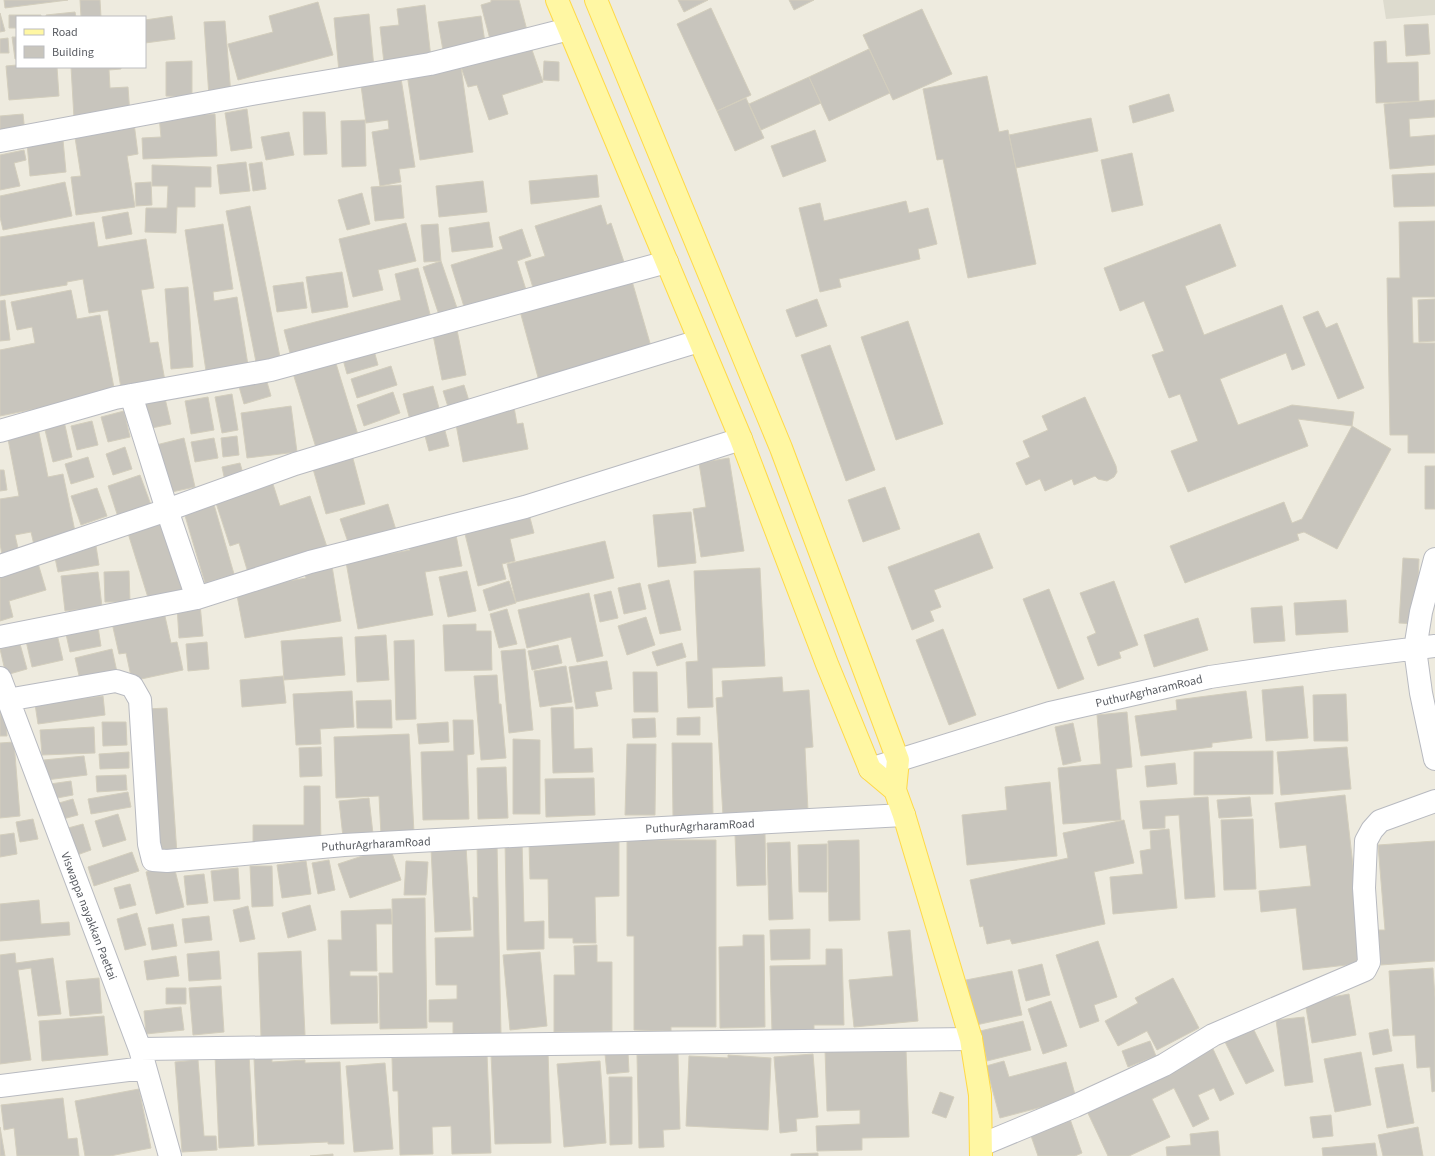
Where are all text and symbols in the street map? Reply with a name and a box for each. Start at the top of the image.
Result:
legend [16,16,146,68]
text: Road [52,24,78,41]
text: Building [52,44,94,61]
street label: PuthurAgrharamRoad [1094,671,1204,712]
street label: PuthurAgrharamRoad [645,815,755,838]
street label: PuthurAgrharamRoad [321,833,431,856]
street label: Viswappa nayakkan Paettai [56,850,121,983]

